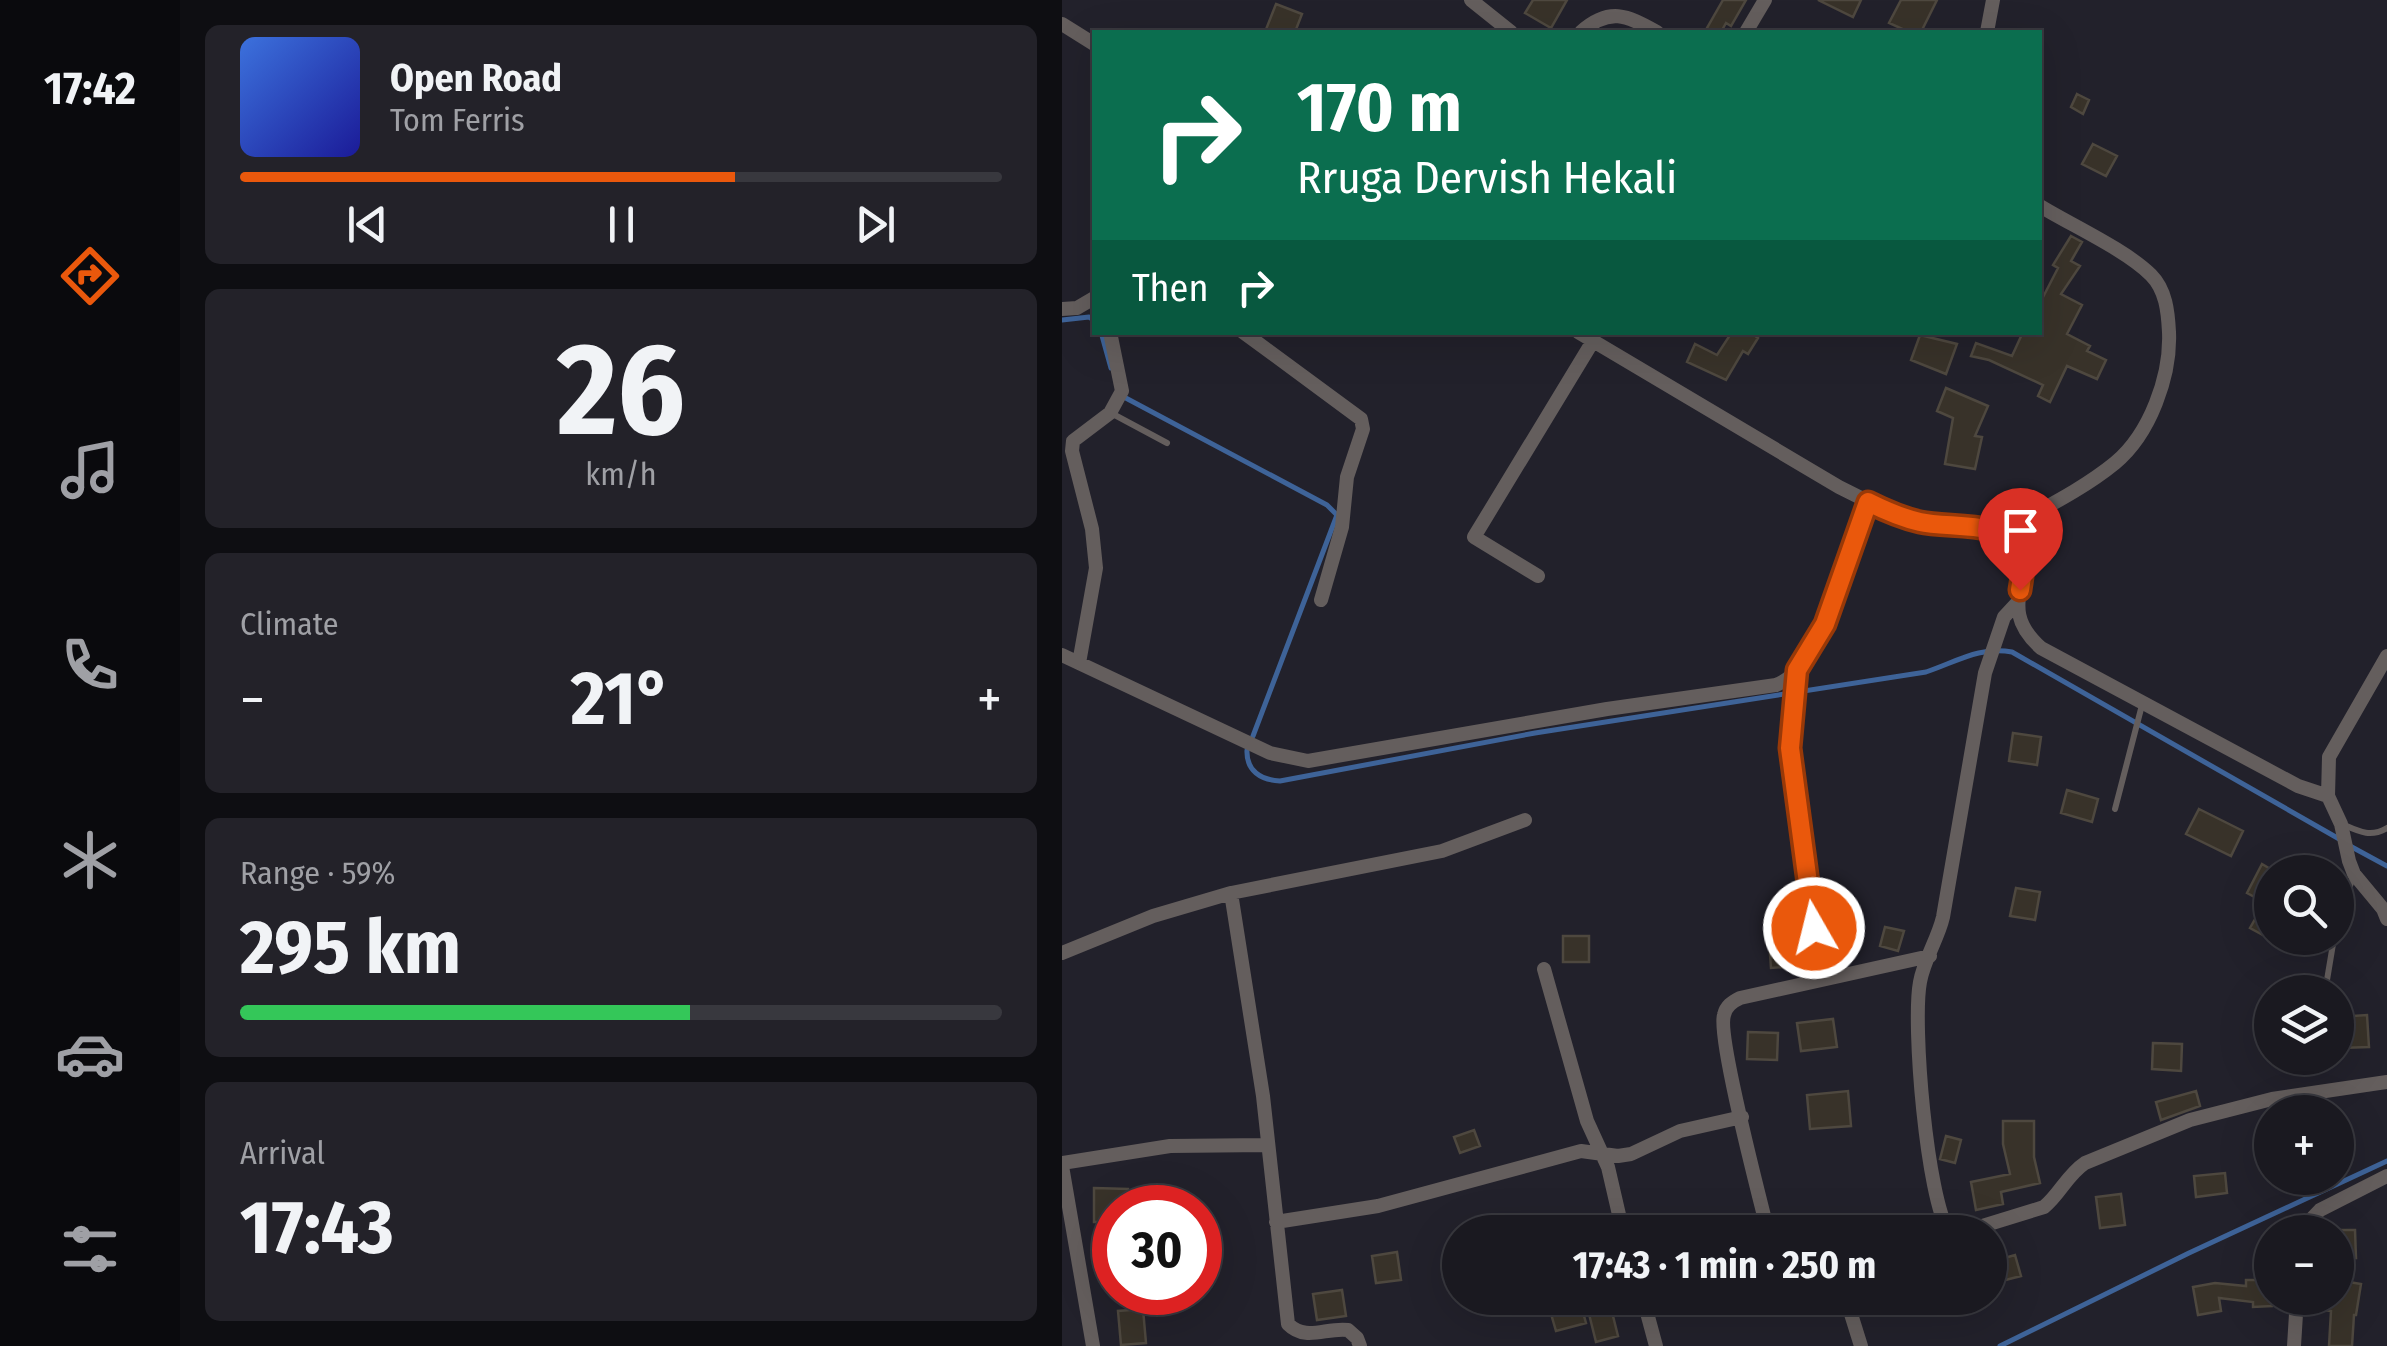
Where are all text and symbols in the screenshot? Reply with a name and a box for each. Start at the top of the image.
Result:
text: Open Road [390,55,562,101]
text: 17:42 [44,62,136,116]
text: 170 m [1297,66,1462,150]
icon: right [1132,70,1262,200]
text: Tom Ferris [390,101,525,139]
text: Rruga Dervish Hekali [1297,151,1677,205]
icon: previous [340,197,395,252]
icon: pause [594,197,649,252]
icon: next [848,197,903,252]
icon: directions [55,241,125,311]
icon: right [1228,260,1283,315]
text: Then [1132,265,1208,311]
text: 26 [557,312,685,468]
icon: music [55,435,125,505]
text: km/h [585,455,657,493]
pin [1978,488,2063,591]
icon: arrive [1993,503,2048,558]
text: Climate [240,605,339,643]
icon: phone [55,630,125,700]
text: 21° [571,654,671,744]
text: − [240,667,265,733]
text: + [977,667,1002,733]
icon: climate [55,825,125,895]
text: Range · 59% [240,854,396,892]
map controls [2254,855,2354,1315]
button: search [2254,855,2354,955]
position arrow [1762,876,1866,980]
text: 295 km [240,903,461,993]
button: layers [2254,975,2354,1075]
icon: car [55,1019,125,1089]
button: + [2254,1095,2354,1195]
text: Arrival [240,1134,325,1172]
text: 17:43 [240,1183,394,1273]
speed limit sign: 30 [1092,1185,1222,1315]
icon: filters [55,1214,125,1284]
button: − [2254,1215,2354,1315]
text: 17:43 · 1 min · 250 m [1573,1242,1876,1288]

